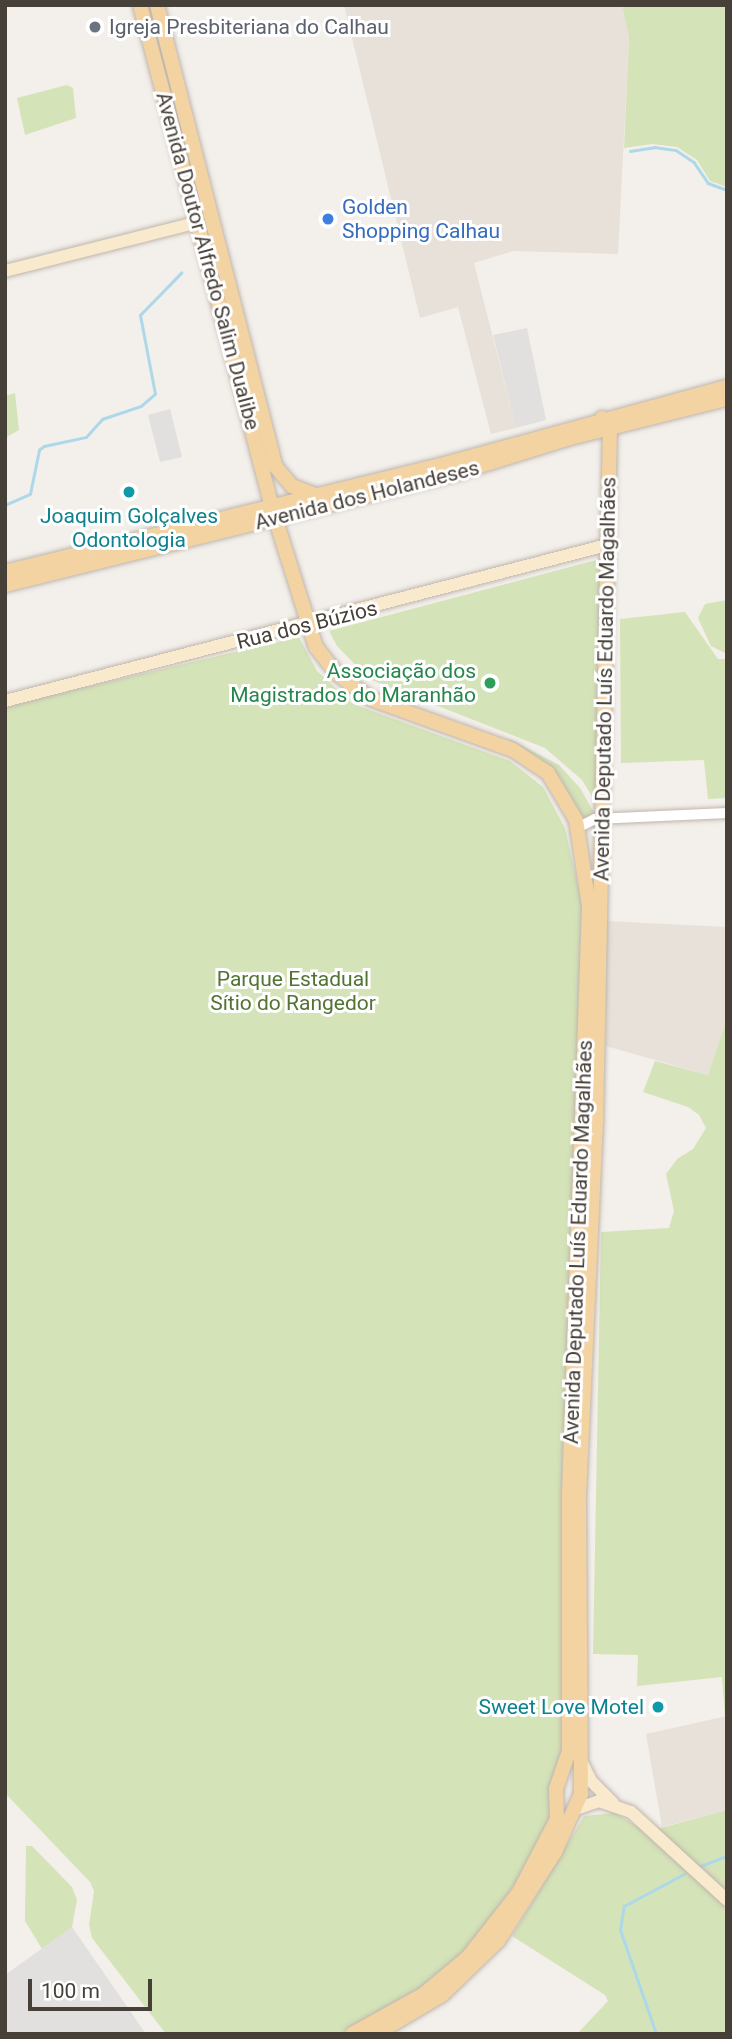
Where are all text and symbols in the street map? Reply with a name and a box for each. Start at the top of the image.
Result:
place label: Igreja Presbiteriana do Calhau [109,14,389,40]
marker: Igreja Presbiteriana do Calhau [87,19,103,35]
street label: Avenida Doutor Alfredo Salim Dualibe [151,89,265,433]
place label: Golden Shopping Calhau [342,194,500,244]
marker: Golden Shopping Calhau [320,211,336,227]
street label: Avenida dos Holandeses [252,455,482,535]
street label: Avenida Deputado Luís Eduardo Magalhães [589,477,621,881]
marker: Joaquim Golçalves Odontologia [121,484,137,500]
place label: Joaquim Golçalves Odontologia [40,503,218,553]
street label: Rua dos Búzios [234,595,380,655]
place label: Associação dos Magistrados do Maranhão [230,658,476,708]
marker: Associação dos Magistrados do Maranhão [482,675,498,691]
park label: Parque Estadual Sítio do Rangedor [210,966,376,1016]
street label: Avenida Deputado Luís Eduardo Magalhães [558,1039,598,1445]
place label: Sweet Love Motel [478,1694,644,1720]
marker: Sweet Love Motel [650,1699,666,1715]
scale bar [32,1966,156,2010]
text: 100 m [41,1979,100,2003]

